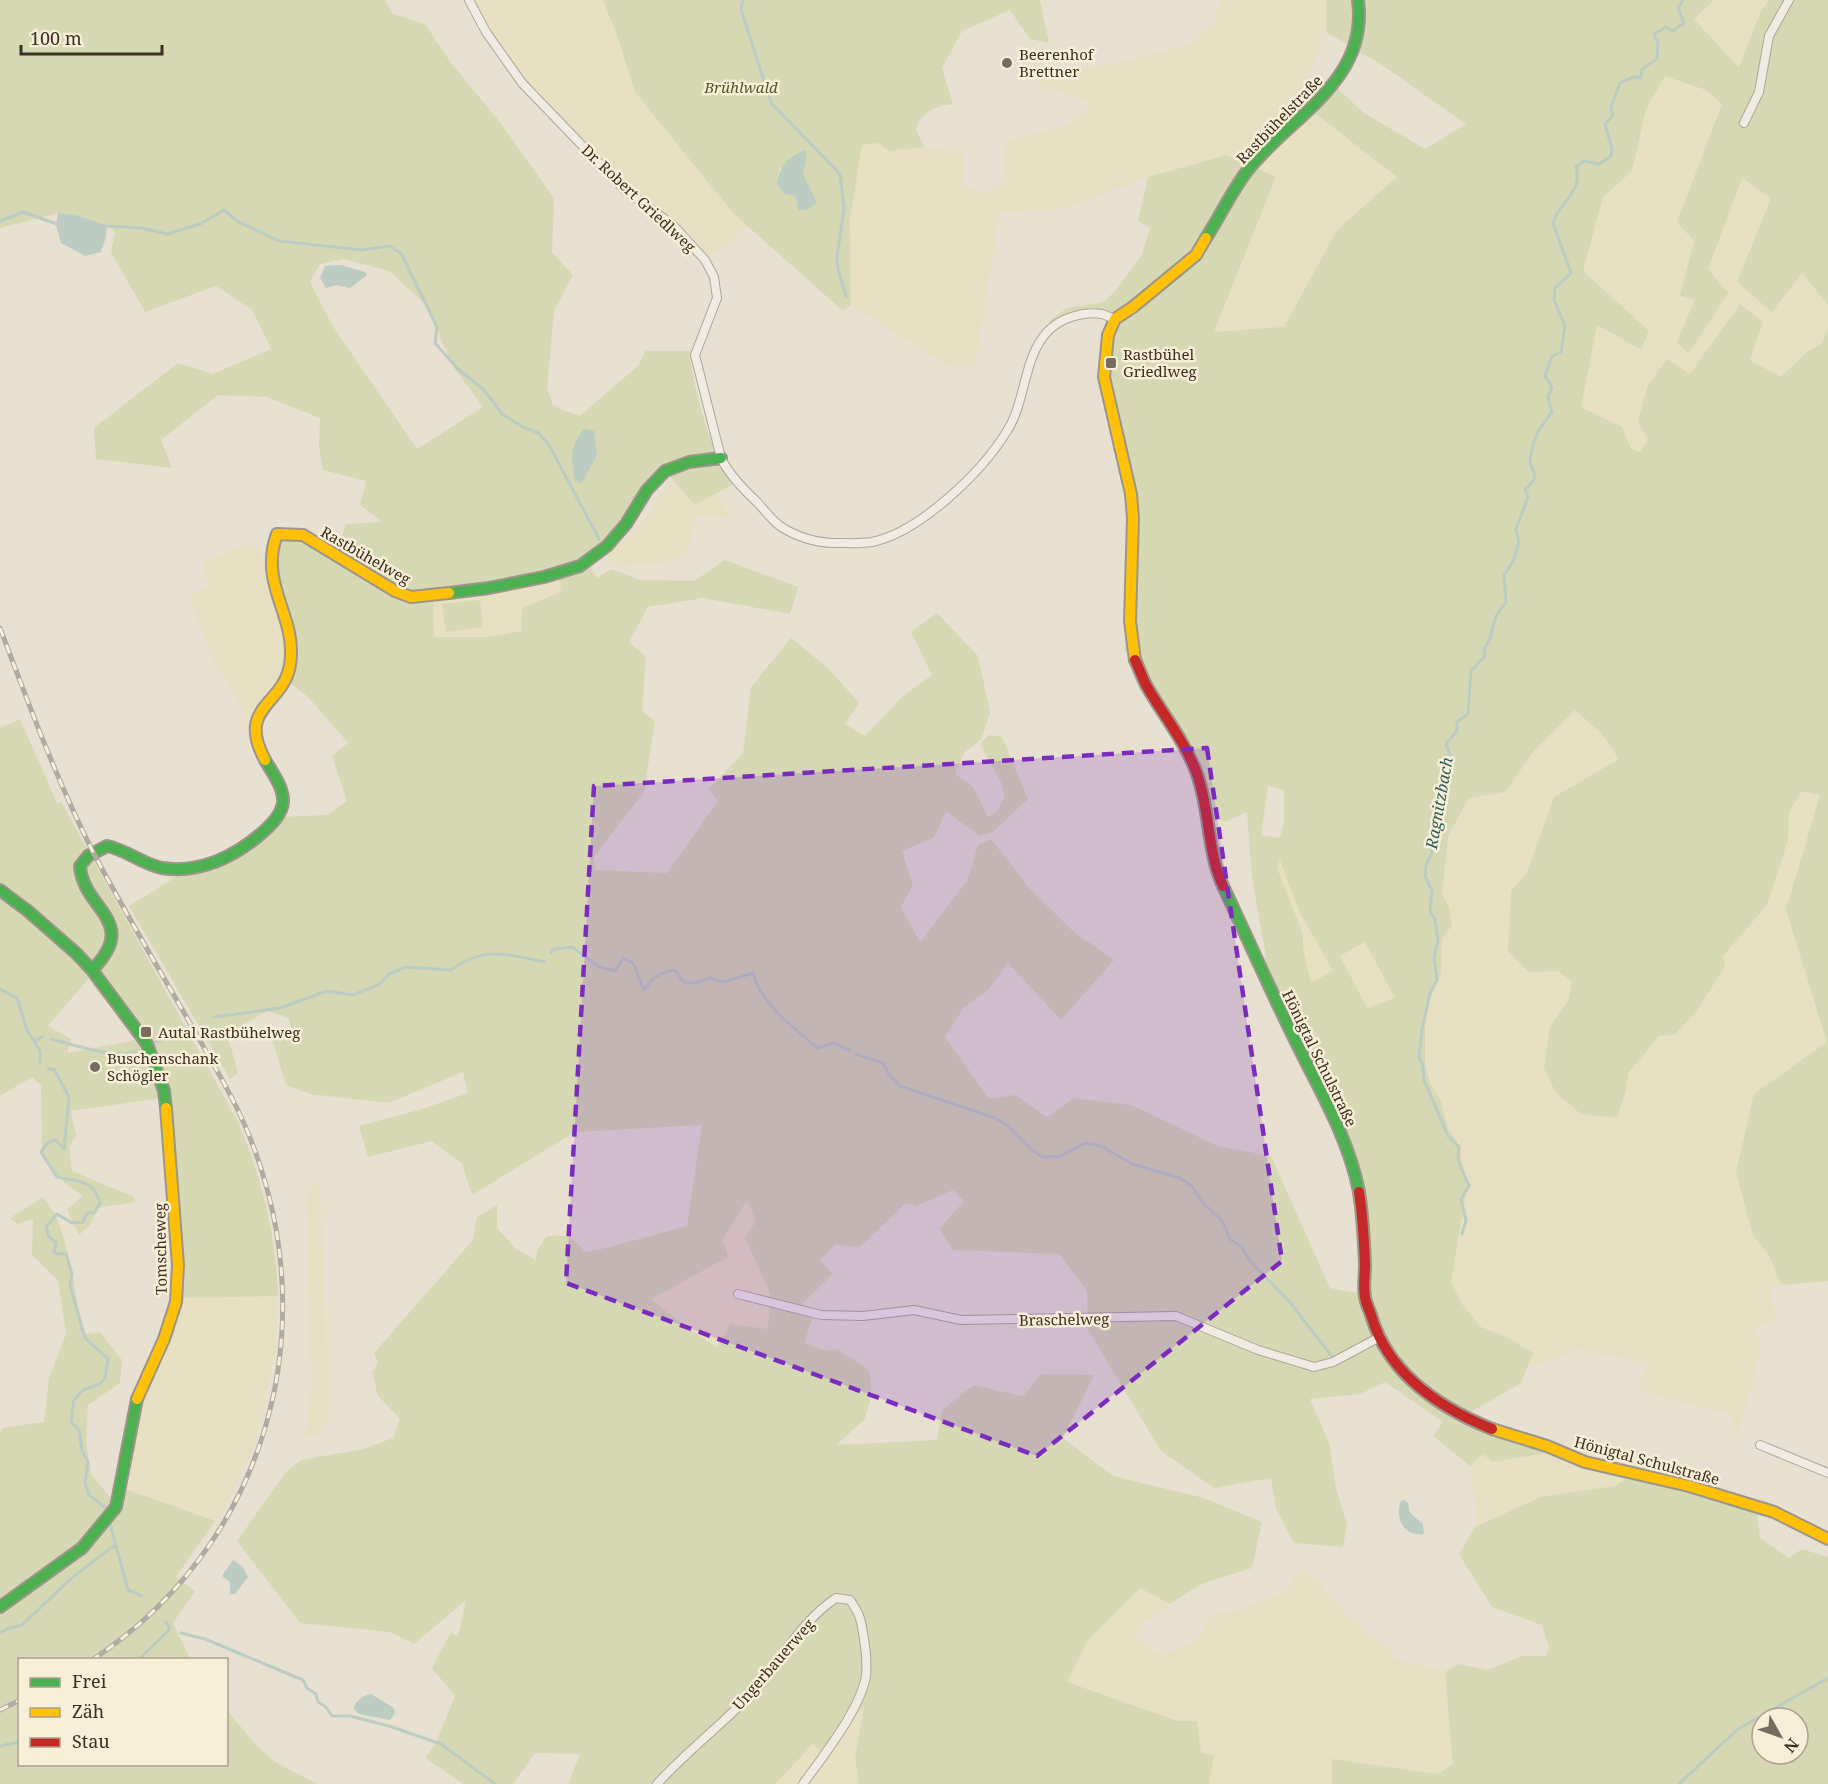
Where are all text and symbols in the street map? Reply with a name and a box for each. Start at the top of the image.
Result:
scale bar [21,18,162,56]
text: 100 m [30,26,82,50]
place label: Beerenhof Brettner [1019,44,1095,81]
marker: Beerenhof Brettner [1000,56,1014,70]
street label: Rastbühelstraße [1231,70,1327,168]
park label: Brühlwald [703,77,778,97]
street label: Dr. Robert Griedlweg [578,140,700,256]
place label: Rastbühel Griedlweg [1123,344,1197,381]
marker: Rastbühel Griedlweg [1104,356,1118,370]
street label: Rastbühelweg [318,521,414,589]
water label: Ragnitzbach [1420,755,1458,852]
street label: Hönigtal Schulstraße [1278,986,1362,1130]
place label: Autal Rastbühelweg [158,1022,300,1042]
marker: Autal Rastbühelweg [139,1025,153,1039]
place label: Buschenschank Schögler [107,1048,218,1085]
marker: Buschenschank Schögler [88,1060,102,1074]
street label: Tomscheweg [149,1203,171,1295]
street label: Braschelweg [1019,1308,1109,1330]
street label: Hönigtal Schulstraße [1572,1431,1722,1489]
street label: Ungerbauerweg [728,1614,818,1714]
legend [18,1658,228,1766]
text: Frei [72,1669,107,1693]
text: Zäh [72,1699,104,1723]
north arrow [1750,1706,1810,1766]
text: Stau [72,1729,110,1753]
text: N [1779,1734,1804,1758]

